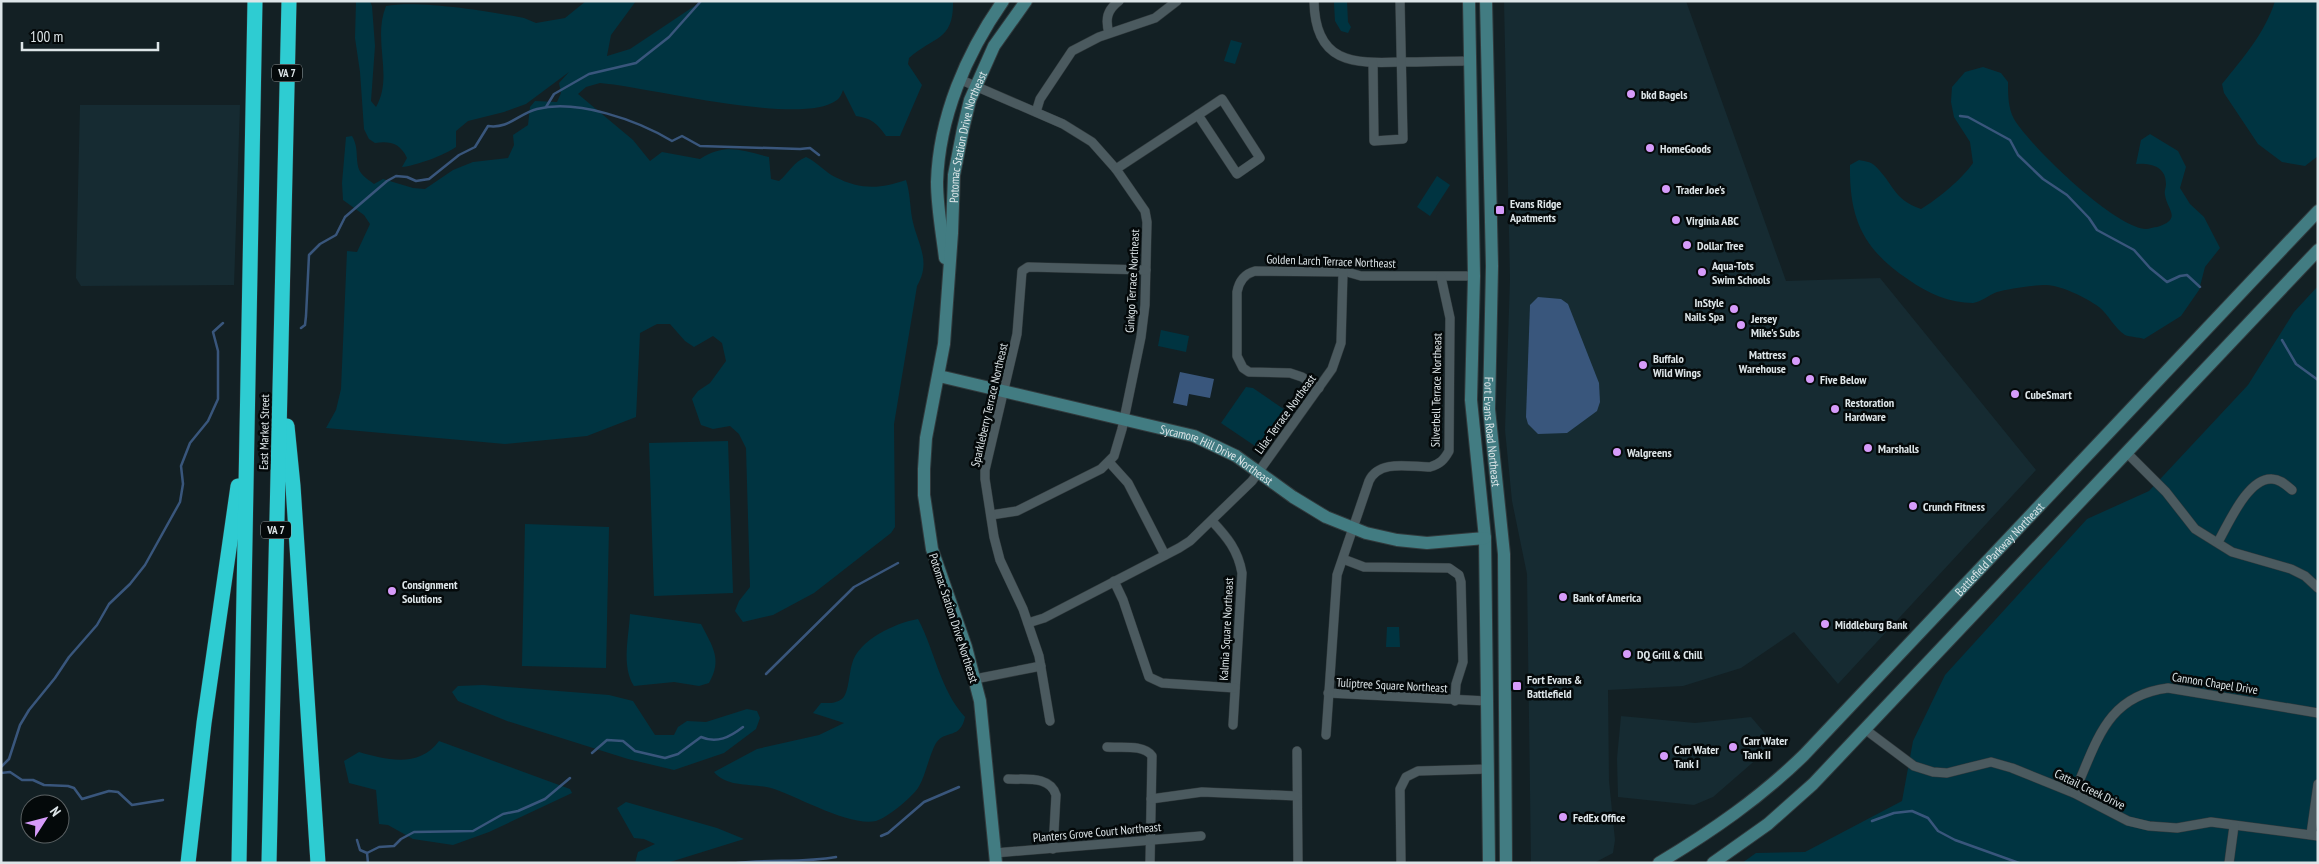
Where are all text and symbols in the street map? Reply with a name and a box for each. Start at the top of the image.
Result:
scale bar [22,20,159,52]
text: 100 m [30,27,63,46]
road number: VA 7 [272,64,302,82]
street label: Potomac Station Drive Northeast [946,68,990,203]
place label: bkd Bagels [1641,87,1687,102]
marker: bkd Bagels [1625,88,1637,100]
place label: HomeGoods [1660,141,1711,156]
marker: HomeGoods [1644,142,1656,154]
place label: Trader Joe's [1676,182,1725,197]
marker: Trader Joe's [1660,183,1672,195]
place label: Evans Ridge Apatments [1509,196,1561,225]
marker: Evans Ridge Apatments [1494,204,1506,216]
place label: Virginia ABC [1685,213,1739,228]
marker: Virginia ABC [1670,214,1682,226]
street label: Ginkgo Terrace Northeast [1122,228,1142,333]
place label: Dollar Tree [1697,238,1744,253]
marker: Dollar Tree [1681,239,1693,251]
street label: Golden Larch Terrace Northeast [1266,251,1397,271]
place label: Aqua-Tots Swim Schools [1711,258,1770,287]
marker: Aqua-Tots Swim Schools [1696,266,1708,278]
place label: InStyle Nails Spa [1685,295,1724,324]
marker: InStyle Nails Spa [1728,303,1740,315]
place label: Jersey Mike's Subs [1750,311,1800,340]
marker: Jersey Mike's Subs [1735,319,1747,331]
street label: Silverbell Terrace Northeast [1428,332,1445,447]
street label: Sparkleberry Terrace Northeast [967,341,1011,469]
place label: Mattress Warehouse [1738,347,1786,376]
place label: Buffalo Wild Wings [1652,351,1701,380]
marker: Mattress Warehouse [1790,355,1802,367]
marker: Buffalo Wild Wings [1637,359,1649,371]
street label: Lilac Terrace Northeast [1251,371,1319,457]
place label: Five Below [1820,372,1867,387]
marker: Five Below [1804,373,1816,385]
street label: Fort Evans Road Northeast [1481,377,1505,488]
place label: CubeSmart [2025,387,2072,402]
marker: CubeSmart [2009,388,2021,400]
street label: East Market Street [256,393,272,470]
place label: Restoration Hardware [1845,395,1894,424]
marker: Restoration Hardware [1829,403,1841,415]
street label: Sycamore Hill Drive Northeast [1159,421,1277,488]
place label: Marshalls [1878,441,1919,456]
marker: Marshalls [1862,442,1874,454]
place label: Walgreens [1626,445,1672,460]
marker: Walgreens [1611,446,1623,458]
street label: Battlefield Parkway Northeast [1951,498,2047,599]
place label: Crunch Fitness [1923,499,1985,514]
marker: Crunch Fitness [1907,500,1919,512]
road number: VA 7 [261,522,291,538]
street label: Potomac Station Drive Northeast [926,551,982,685]
street label: Kalmia Square Northeast [1216,576,1236,681]
place label: Consignment Solutions [402,577,458,606]
marker: Consignment Solutions [386,585,398,597]
place label: Bank of America [1573,590,1641,605]
marker: Bank of America [1557,591,1569,603]
place label: Middleburg Bank [1835,617,1908,632]
marker: Middleburg Bank [1819,618,1831,630]
place label: DQ Grill & Chill [1637,647,1703,662]
marker: DQ Grill & Chill [1621,648,1633,660]
street label: Cannon Chapel Drive [2171,669,2259,697]
place label: Fort Evans & Battlefield [1527,672,1582,701]
street label: Tuliptree Square Northeast [1336,675,1449,695]
marker: Fort Evans & Battlefield [1511,680,1523,692]
place label: Carr Water Tank II [1743,733,1788,762]
marker: Carr Water Tank II [1727,741,1739,753]
place label: Carr Water Tank I [1674,742,1719,771]
marker: Carr Water Tank I [1658,750,1670,762]
street label: Cattail Creek Drive [2052,765,2128,813]
north arrow [20,794,70,844]
text: N [46,803,65,820]
place label: FedEx Office [1573,810,1626,825]
marker: FedEx Office [1557,811,1569,823]
street label: Planters Grove Court Northeast [1032,819,1162,845]

